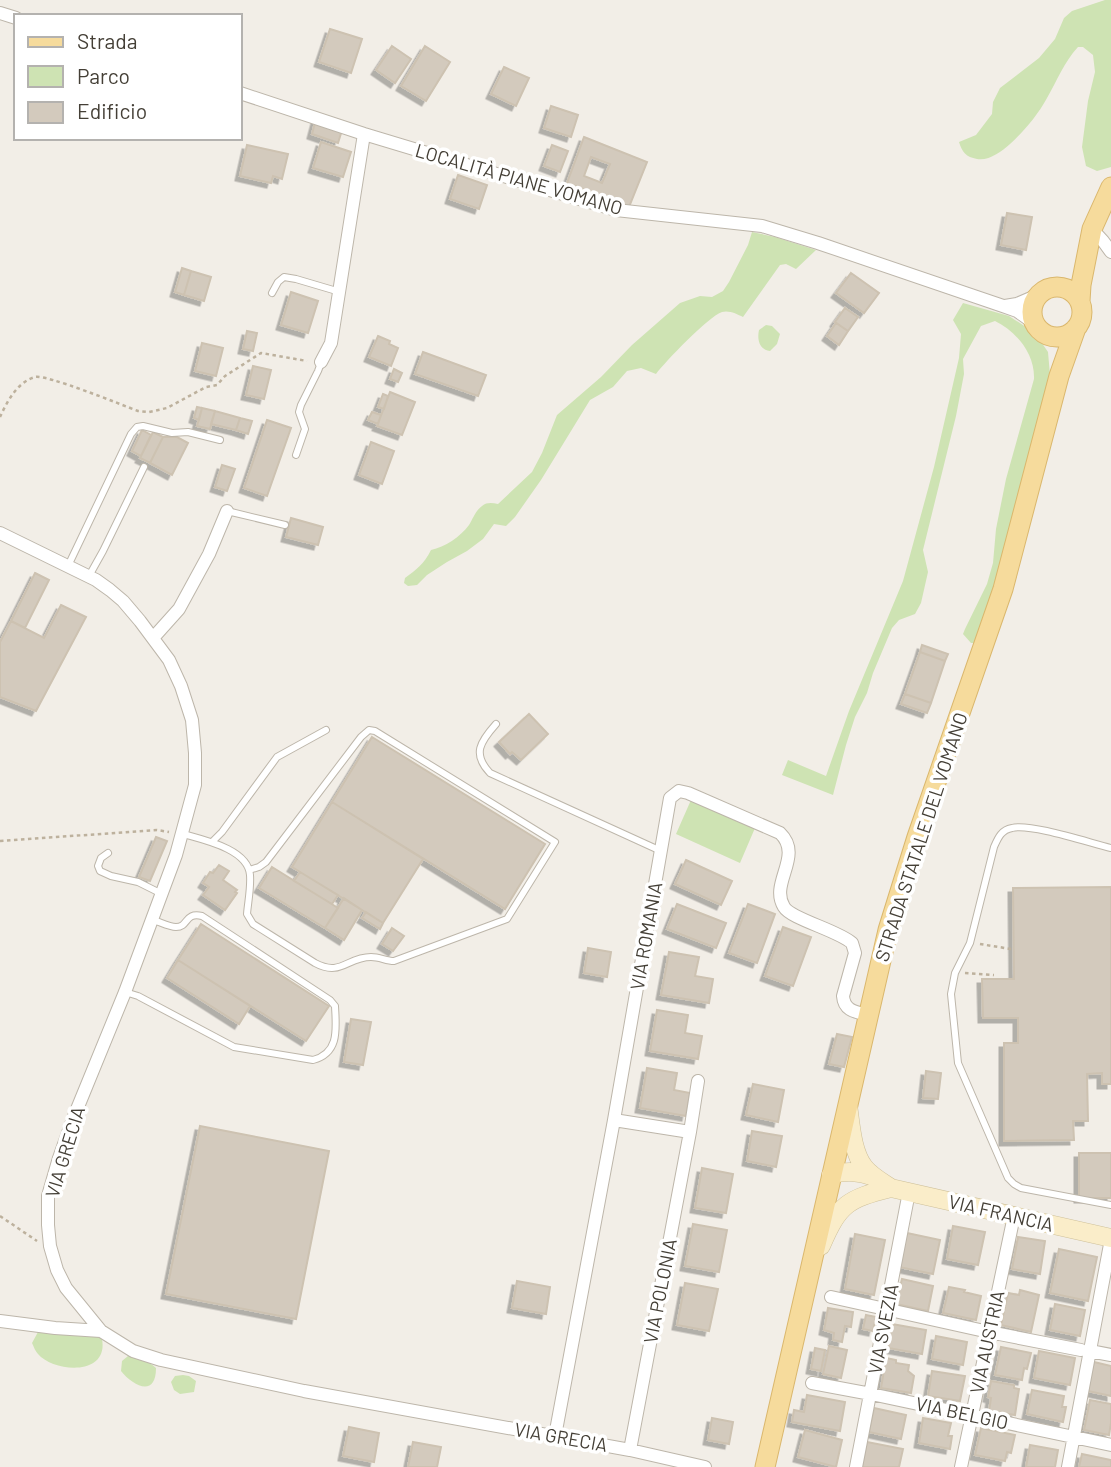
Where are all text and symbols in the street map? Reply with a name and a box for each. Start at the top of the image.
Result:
legend [14,14,242,140]
text: Strada [77,28,137,53]
text: Parco [77,63,130,88]
text: Edificio [77,98,147,123]
street label: LOCALITÀ PIANE VOMANO [413,138,625,219]
street label: STRADA STATALE DEL VOMANO [869,709,972,964]
street label: VIA ROMANIA [625,880,666,992]
street label: VIA GRECIA [40,1103,89,1200]
street label: VIA FRANCIA [946,1189,1056,1236]
street label: VIA POLONIA [638,1236,681,1345]
street label: VIA SVEZIA [862,1282,903,1376]
street label: VIA AUSTRIA [964,1288,1009,1396]
street label: VIA BELGIO [914,1391,1010,1434]
street label: VIA GRECIA [513,1417,609,1456]

